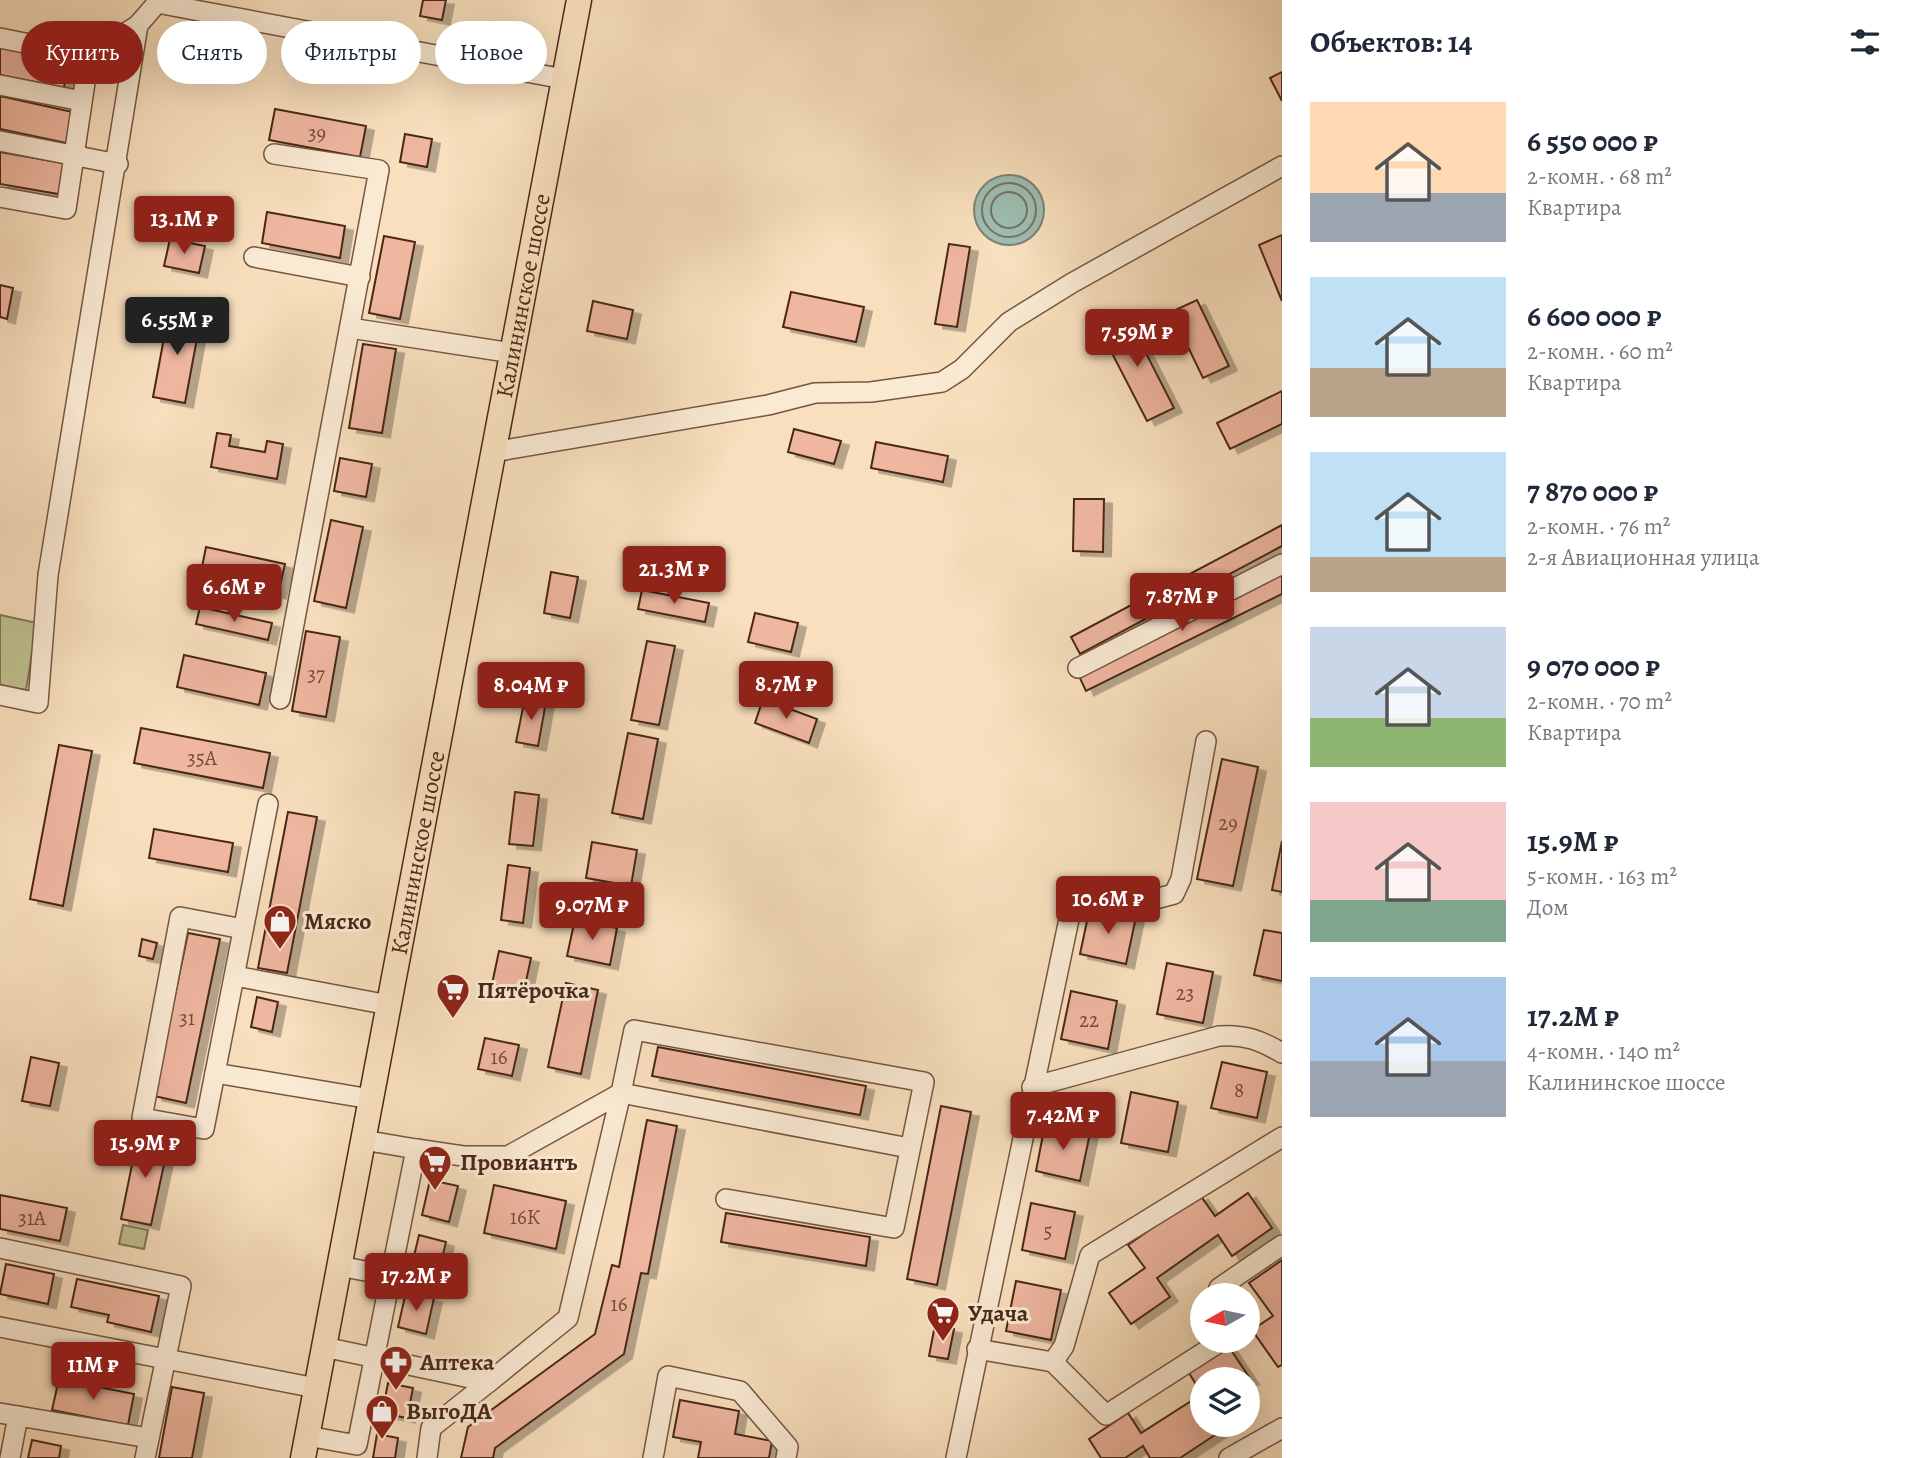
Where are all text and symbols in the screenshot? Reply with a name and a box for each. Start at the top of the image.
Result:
chip: Купить [21,21,143,84]
chip: Снять [157,21,267,84]
chip: Фильтры [281,21,421,84]
chip: Новое [435,21,547,84]
text: Объектов: 14 [1310,22,1472,62]
icon: filters [1846,23,1884,61]
house number: 39 [308,119,326,147]
text: 6 550 000 ₽ [1527,121,1658,161]
icon: home [1366,130,1450,214]
text: 2-комн. · 68 m² [1527,161,1672,192]
street label: Калининское шоссе [488,191,558,400]
text: Квартира [1527,192,1622,223]
pin: 13.1M ₽ [119,196,249,256]
text: 13.1M ₽ [150,203,218,234]
text: 6 600 000 ₽ [1527,296,1661,336]
pin: 6.55M ₽ [112,298,242,357]
text: 6.55M ₽ [141,304,213,335]
icon: home [1366,305,1450,389]
pin: 7.59M ₽ [1072,310,1202,369]
text: 7.59M ₽ [1101,316,1173,347]
text: 2-комн. · 60 m² [1527,336,1673,367]
text: Квартира [1527,367,1622,398]
text: 7 870 000 ₽ [1527,471,1658,511]
icon: home [1366,480,1450,564]
text: 2-комн. · 76 m² [1527,511,1670,542]
text: 2-я Авиационная улица [1527,542,1760,573]
pin: 21.3M ₽ [609,546,739,606]
text: 21.3M ₽ [639,553,709,584]
pin: 6.6M ₽ [177,564,291,624]
text: 6.6M ₽ [203,571,265,602]
pin: 7.87M ₽ [1117,574,1247,633]
text: 7.87M ₽ [1146,580,1218,611]
text: 9 070 000 ₽ [1527,646,1660,686]
icon: home [1366,655,1450,739]
house number: 37 [307,660,325,688]
pin: 8.04M ₽ [466,662,596,722]
pin: 8.7M ₽ [729,662,843,721]
text: 8.7M ₽ [755,668,817,699]
text: 8.04M ₽ [494,669,568,700]
text: 2-комн. · 70 m² [1527,686,1672,717]
text: Квартира [1527,717,1622,748]
house number: 35А [187,744,218,772]
street label: Калининское шоссе [383,748,453,958]
house number: 29 [1218,809,1238,837]
text: 15.9M ₽ [1527,821,1618,861]
icon: home [1366,830,1450,914]
text: 5-комн. · 163 m² [1527,861,1677,892]
pin: 10.6M ₽ [1043,876,1173,936]
pin: 9.07M ₽ [527,883,657,942]
text: 10.6M ₽ [1072,883,1144,914]
text: 9.07M ₽ [555,889,629,920]
text: Дом [1527,892,1569,923]
shop icon: Мяско [261,902,299,951]
place label: Мяско [304,905,371,937]
supermarket icon: Пятёрочка [434,971,472,1020]
place label: Пятёрочка [477,974,590,1006]
house number: 23 [1176,979,1194,1007]
text: 17.2M ₽ [1527,996,1619,1036]
house number: 31 [179,1004,195,1032]
icon: home [1366,1005,1450,1089]
house number: 22 [1079,1006,1099,1034]
text: 4-комн. · 140 m² [1527,1036,1680,1067]
house number: 16 [491,1043,508,1071]
text: Калининское шоссе [1527,1067,1726,1098]
house number: 8 [1234,1076,1244,1104]
pin: 7.42M ₽ [998,1092,1128,1152]
text: 7.42M ₽ [1026,1099,1100,1130]
pin: 15.9M ₽ [80,1120,210,1180]
text: 15.9M ₽ [110,1127,180,1158]
supermarket icon: Провиантъ [416,1143,454,1192]
place label: Провиантъ [460,1146,578,1178]
house number: 16К [510,1203,541,1231]
house number: 31А [18,1204,47,1232]
house number: 5 [1043,1217,1053,1245]
pin: 17.2M ₽ [351,1254,481,1313]
text: 17.2M ₽ [381,1260,451,1291]
north arrow [1190,1283,1260,1353]
map controls [1190,1283,1260,1437]
house number: 16 [611,1290,628,1318]
supermarket icon: Удача [924,1294,962,1343]
place label: Удача [968,1297,1029,1329]
pin: 11M ₽ [44,1342,142,1402]
pharmacy icon: Аптека [377,1343,415,1392]
place label: Аптека [419,1346,495,1378]
text: 11M ₽ [67,1349,119,1380]
button: layers [1190,1367,1260,1437]
shop icon: ВыгоДА [363,1392,401,1441]
place label: ВыгоДА [406,1395,493,1427]

